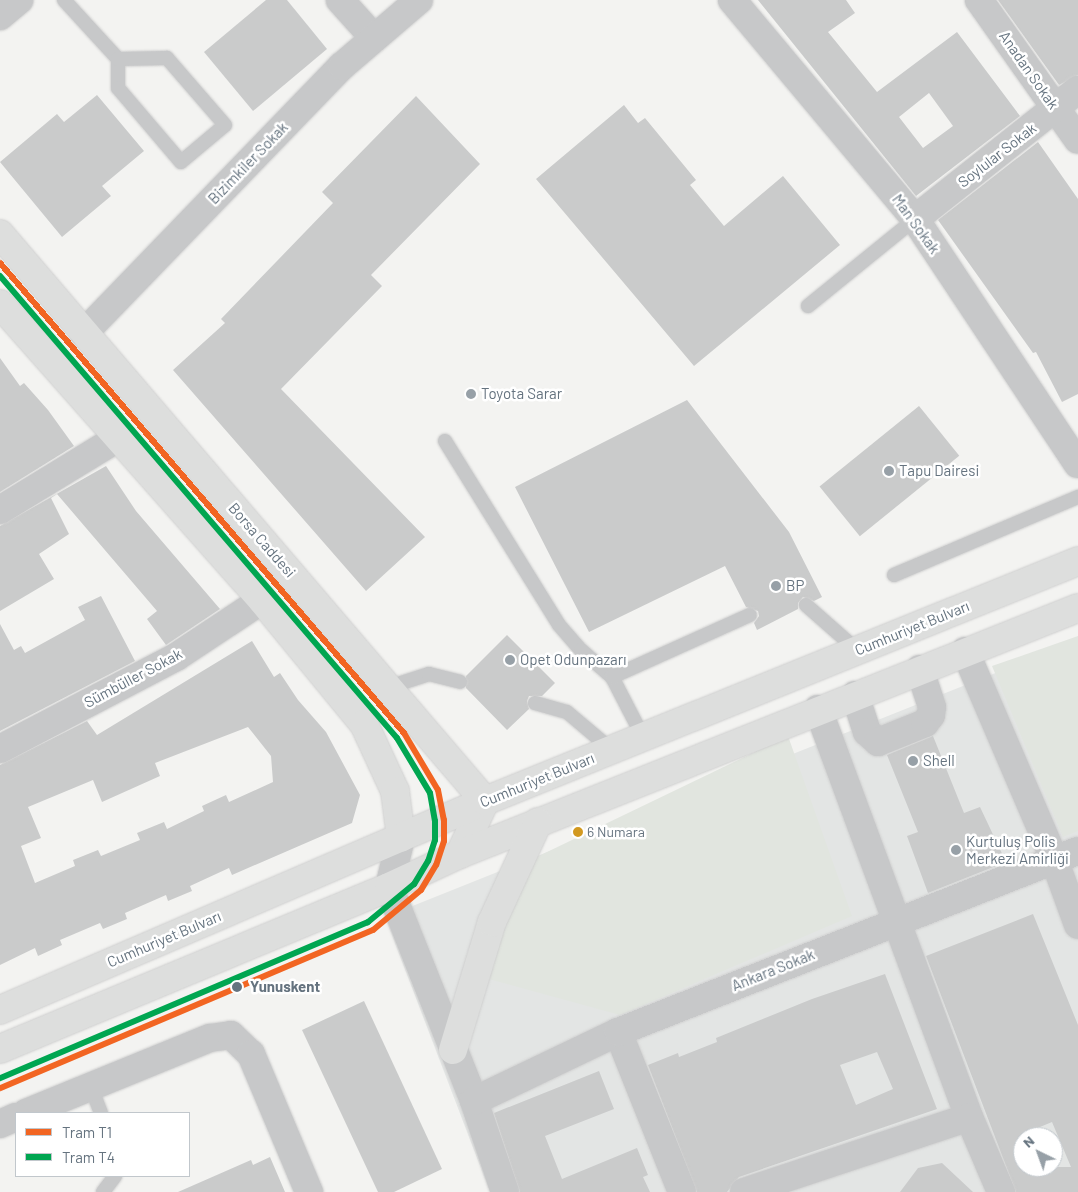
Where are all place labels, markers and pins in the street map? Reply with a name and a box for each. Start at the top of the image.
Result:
place label: Toyota Sarar [481,385,562,403]
marker: Toyota Sarar [465,388,477,400]
place label: Tapu Dairesi [899,462,979,480]
marker: Tapu Dairesi [883,465,895,477]
place label: BP [786,577,804,595]
marker: BP [770,580,782,592]
place label: Opet Odunpazarı [520,651,626,669]
marker: Opet Odunpazarı [504,654,516,666]
place label: Shell [923,752,955,770]
marker: Shell [907,755,919,767]
place label: 6 Numara [587,824,645,840]
marker: 6 Numara [573,827,583,837]
place label: Kurtuluş Polis Merkezi Amirliği [966,832,1069,867]
marker: Kurtuluş Polis Merkezi Amirliği [950,844,962,856]
marker: Yunuskent [228,978,246,996]
place label: Yunuskent [250,978,320,996]

